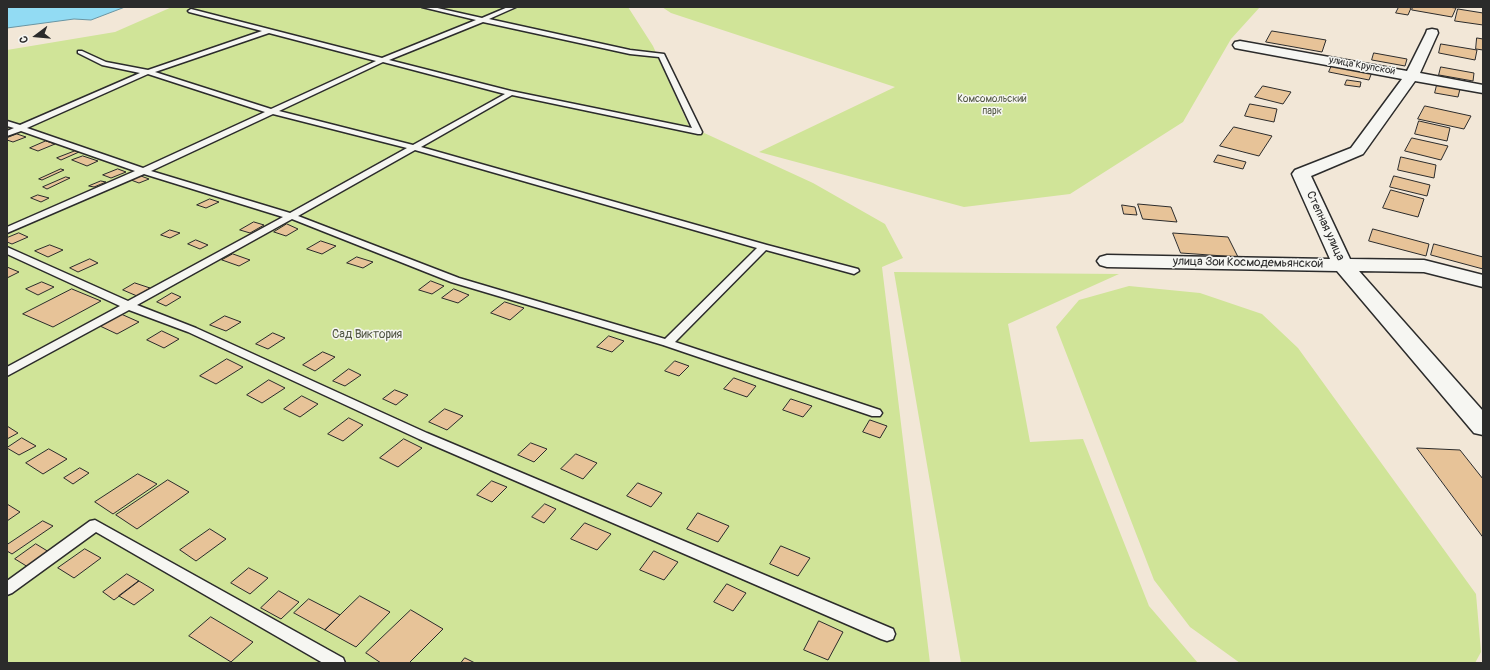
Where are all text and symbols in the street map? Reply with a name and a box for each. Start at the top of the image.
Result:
north arrow [16,16,56,56]
text: С [17,34,31,45]
street label: улица Крупской [1328,54,1396,78]
park label: Комсомольский парк [957,93,1027,116]
street label: Степная улица [1303,189,1347,263]
street label: улица Зои Космодемьянской [1173,254,1323,272]
park label: Сад Виктория [332,328,402,342]

